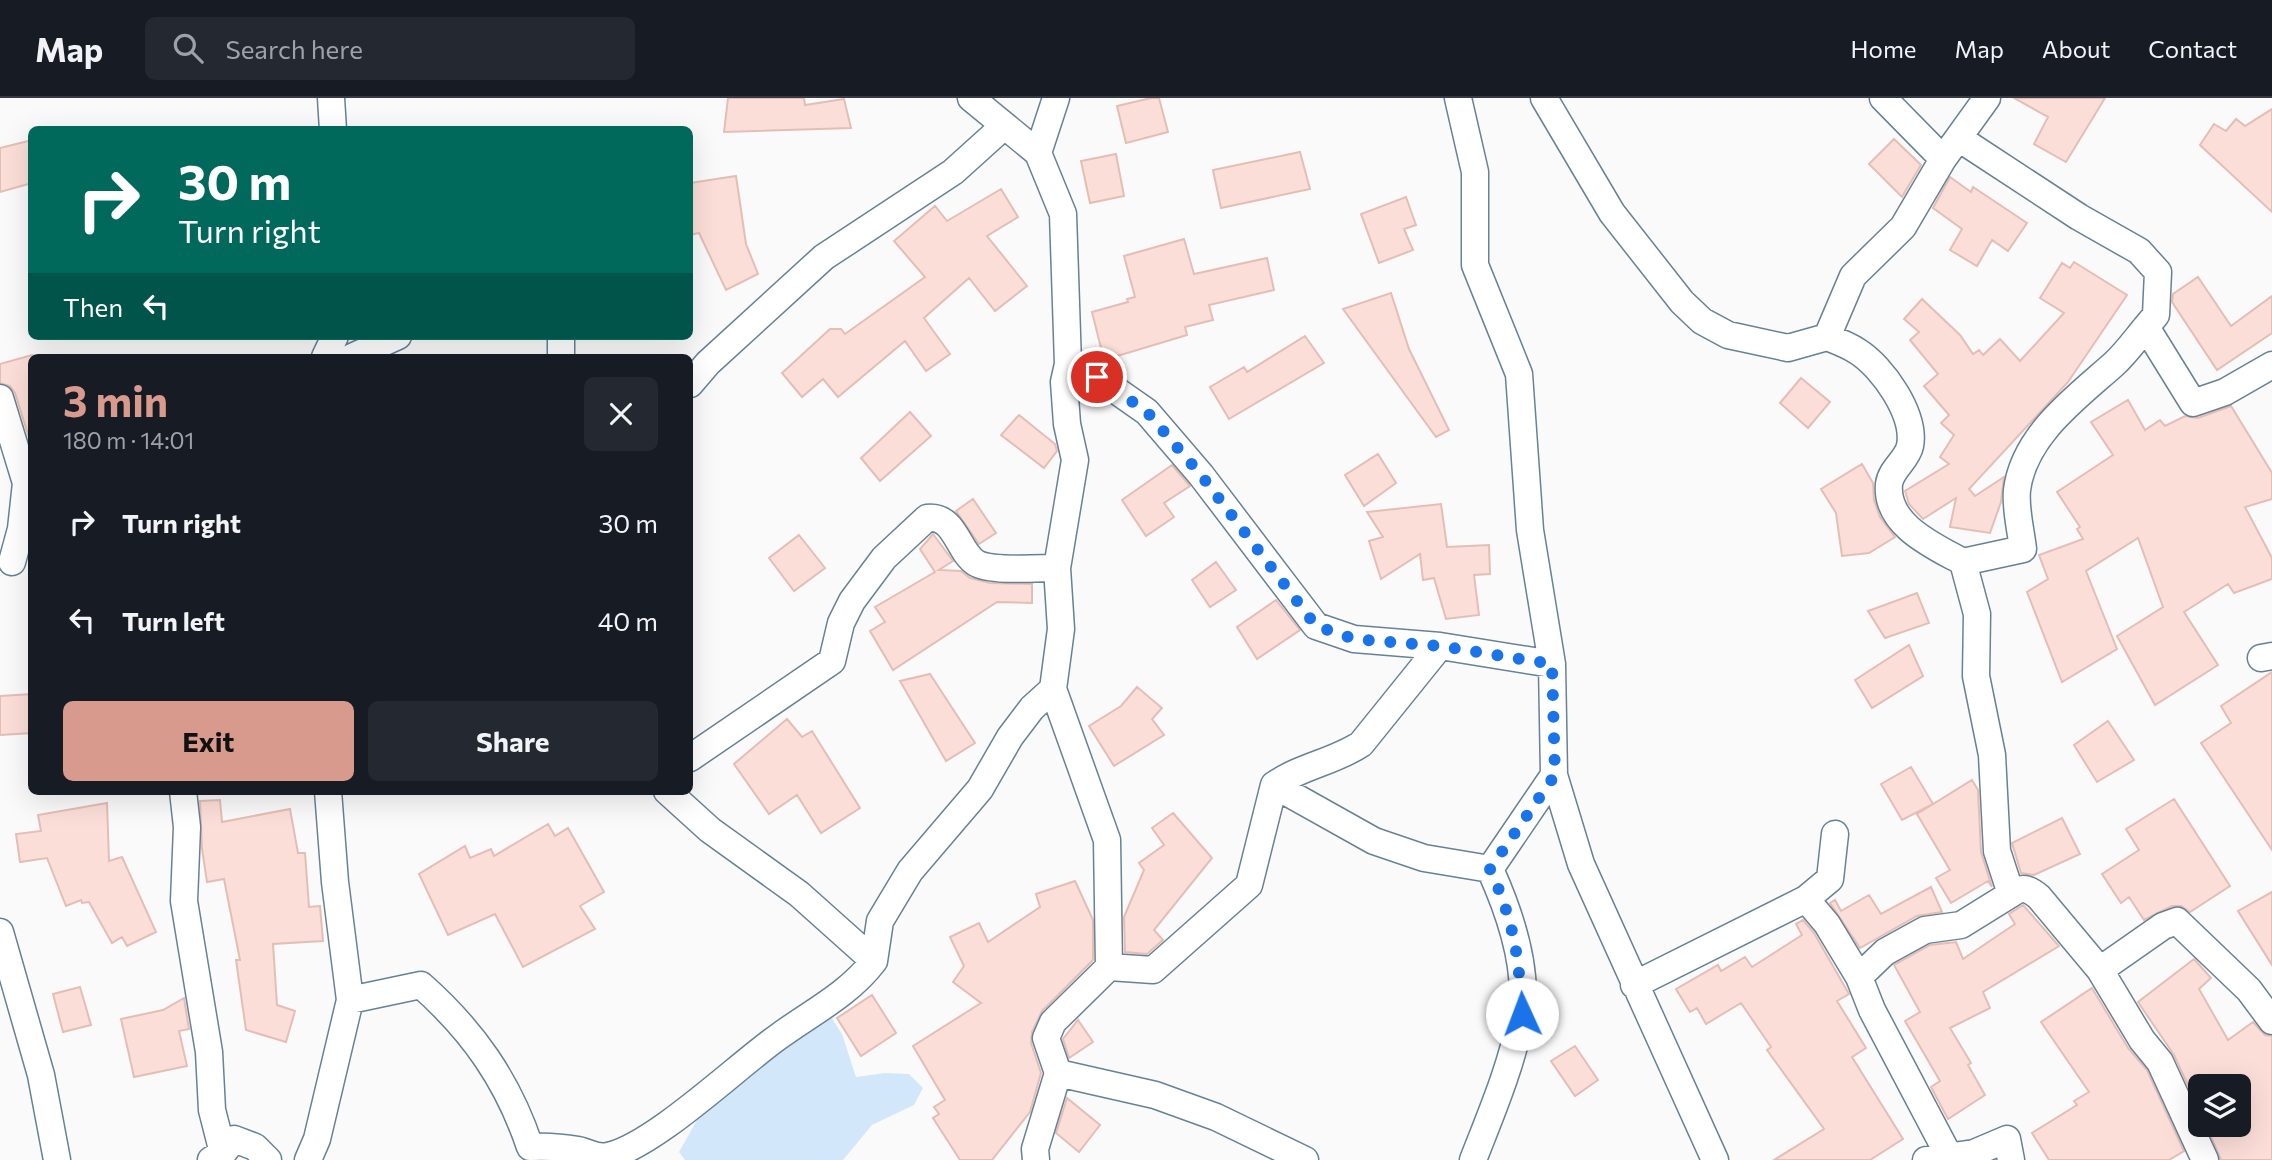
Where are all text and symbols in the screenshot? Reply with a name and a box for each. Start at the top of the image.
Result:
search box [145,17,635,80]
text: Map [35,28,103,69]
icon: search [169,29,207,67]
text: Search here [225,33,363,64]
text: Home [1851,34,1917,63]
text: Map [1955,34,2004,63]
text: About [2042,34,2110,63]
text: Contact [2148,34,2237,63]
text: 30 m [178,150,291,210]
icon: right [63,154,154,245]
text: Turn right [178,210,321,250]
icon: left [137,287,175,325]
text: Then [63,291,123,322]
pin [1067,347,1127,407]
icon: arrive [1078,358,1116,396]
text: 3 min [63,374,168,426]
button: close [584,377,658,451]
text: 180 m · 14:01 [63,426,194,454]
icon: right [63,503,101,541]
text: Turn right [122,507,241,538]
text: 30 m [599,507,658,538]
icon: left [63,601,101,639]
text: Turn left [122,605,225,636]
text: 40 m [598,605,658,636]
button: Exit [63,701,354,781]
button: Share [368,701,658,781]
position arrow [1485,977,1559,1051]
map controls [2188,1074,2251,1137]
button: layers [2188,1074,2251,1137]

